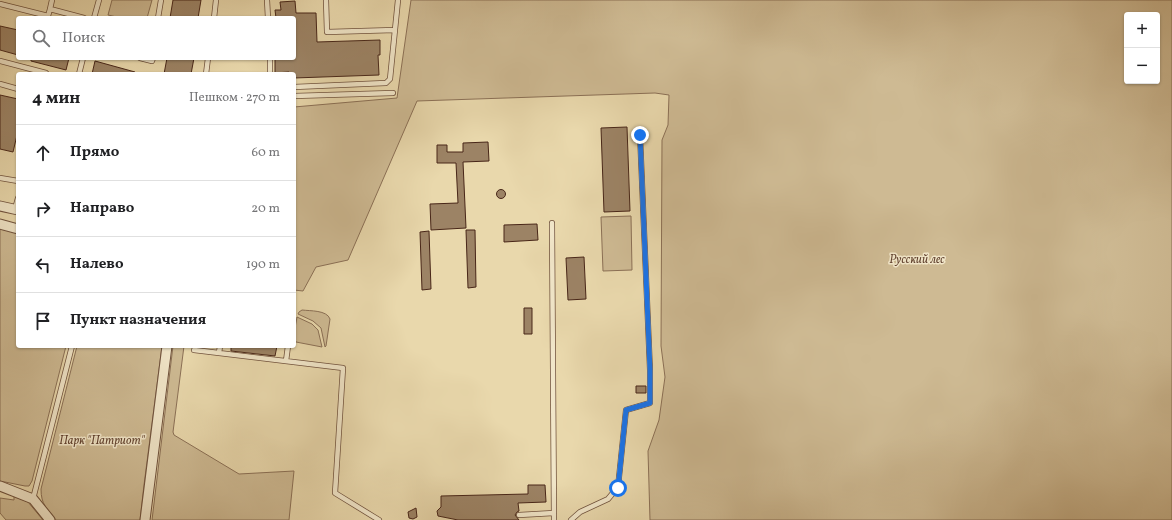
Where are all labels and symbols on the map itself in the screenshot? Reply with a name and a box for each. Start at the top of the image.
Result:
route end [631,126,649,144]
park label: Русский лес [889,252,945,268]
park label: Парк "Патриот" [59,433,146,449]
route start [609,479,627,497]

